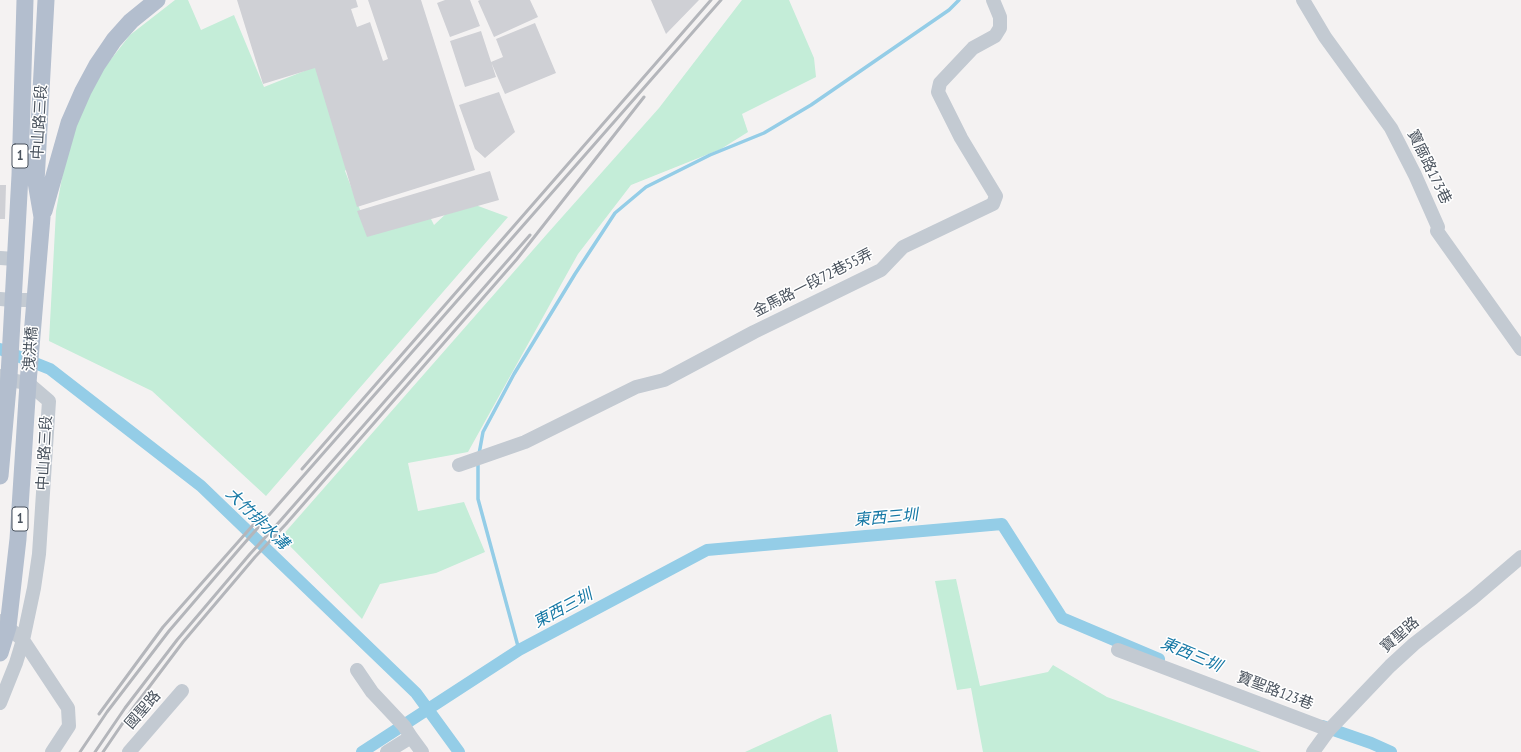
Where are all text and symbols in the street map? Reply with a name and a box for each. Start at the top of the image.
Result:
street label: 中山路三段 [29,84,51,160]
street label: 寶廍路173巷 [1403,127,1455,207]
road number: 1 [12,144,28,168]
street label: 金馬路一段72巷55弄 [750,245,876,321]
street label: 洩洪橋 [20,326,42,372]
street label: 中山路三段 [34,415,56,491]
water label: 大竹排水溝 [222,484,292,554]
water label: 東西三圳 [853,506,919,530]
road number: 1 [12,507,28,531]
water label: 東西三圳 [530,586,596,632]
street label: 寶聖路 [1377,613,1423,657]
water label: 東西三圳 [1158,634,1224,676]
street label: 寶聖路123巷 [1234,668,1316,714]
street label: 國聖路 [121,687,165,733]

